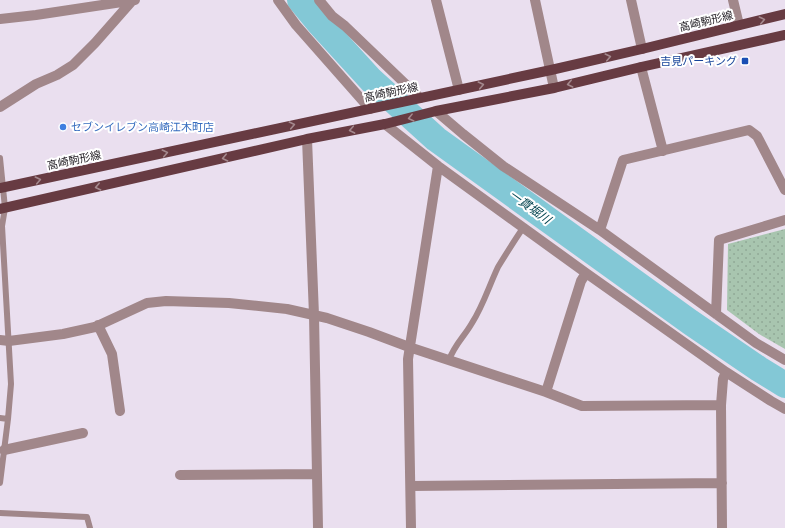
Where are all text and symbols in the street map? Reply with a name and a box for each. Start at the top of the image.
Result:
street label: 高崎駒形線 [678,8,734,34]
one-way arrow [758,16,765,24]
one-way arrow [605,54,611,62]
place label: 吉見パーキング [660,54,737,68]
marker: 吉見パーキング [740,56,750,66]
street label: 高崎駒形線 [363,79,419,105]
one-way arrow [566,80,573,88]
one-way arrow [478,82,484,90]
one-way arrow [408,113,414,121]
place label: セブンイレブン高崎江木町店 [71,120,214,134]
marker: セブンイレブン高崎江木町店 [58,122,68,132]
one-way arrow [289,122,296,130]
one-way arrow [349,126,355,134]
street label: 高崎駒形線 [46,147,102,173]
one-way arrow [162,149,168,157]
one-way arrow [222,153,228,161]
one-way arrow [35,176,41,184]
one-way arrow [95,182,101,190]
water label: 一貫堀川 [506,186,556,228]

